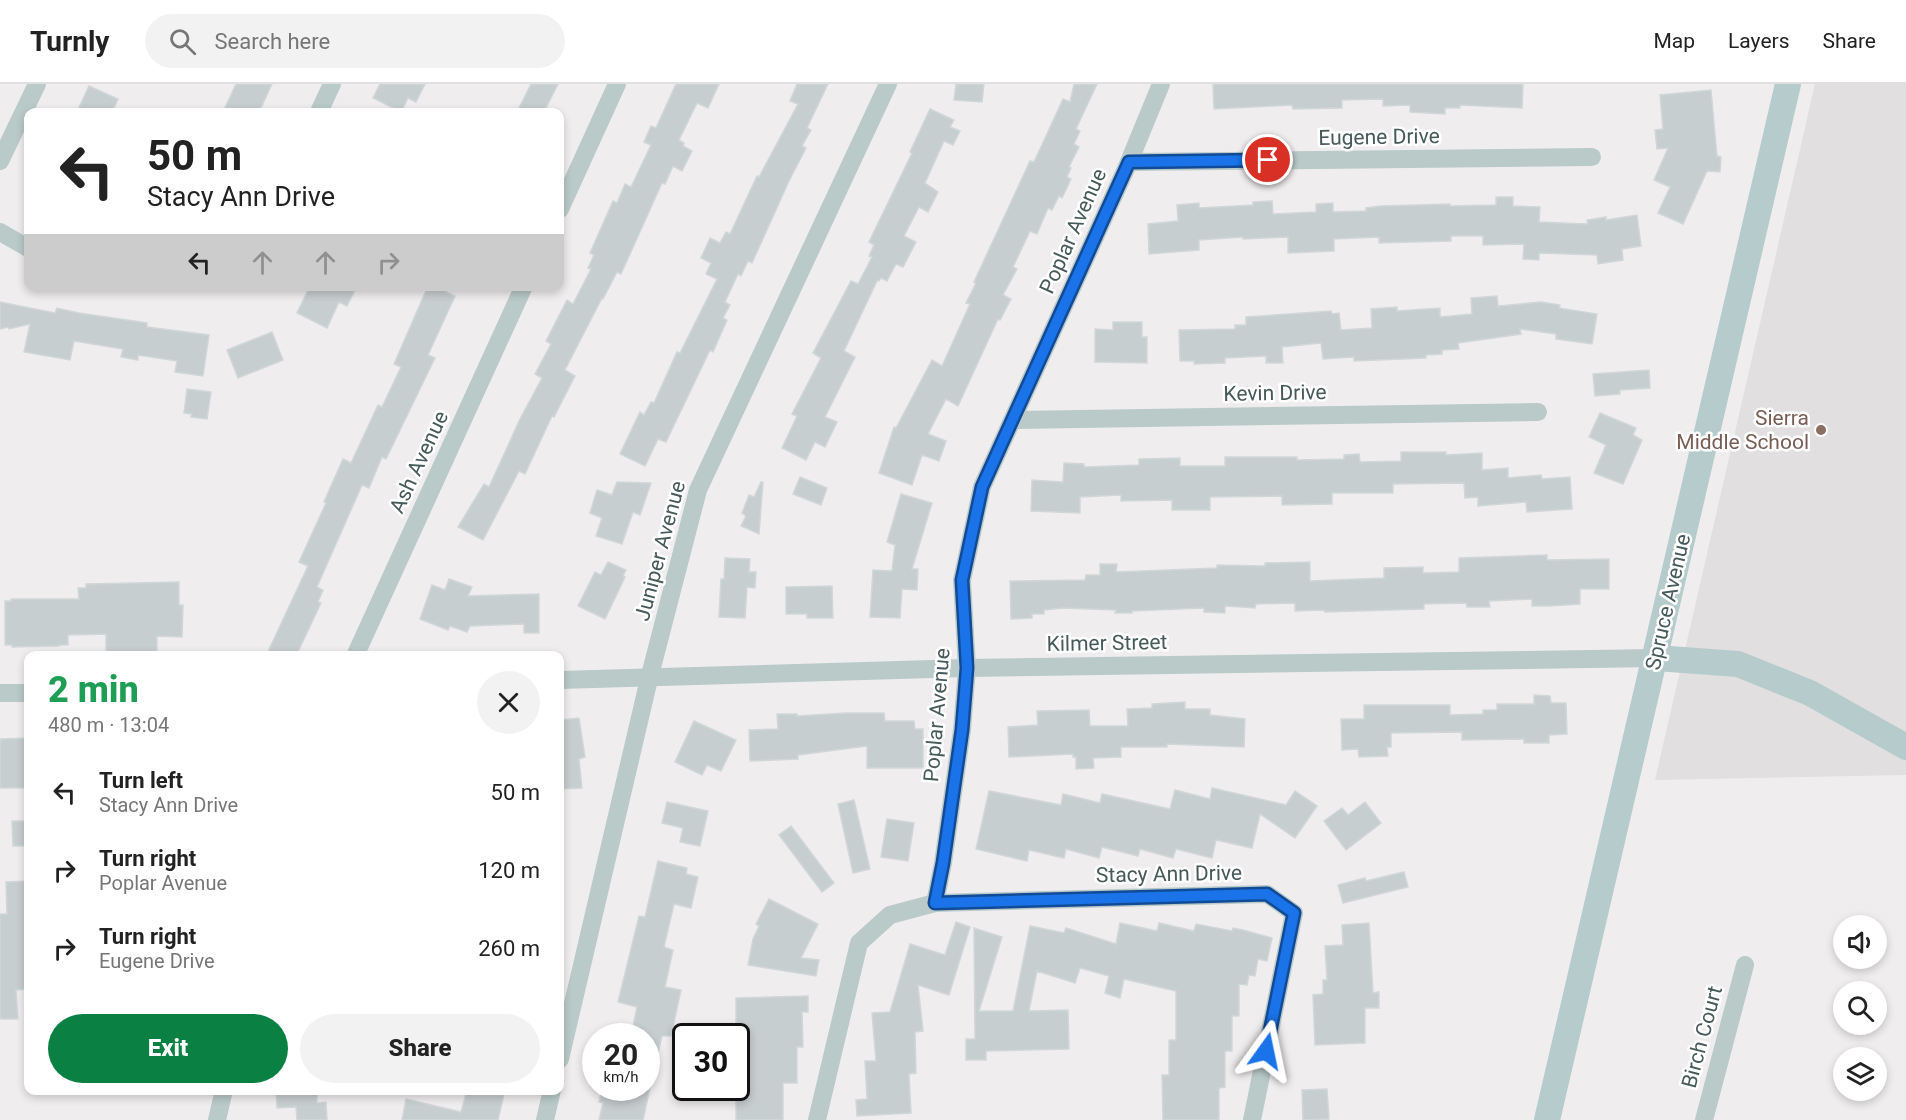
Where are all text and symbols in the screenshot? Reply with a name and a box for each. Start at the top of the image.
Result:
search box [145,14,565,68]
text: Turnly [30,25,109,58]
icon: search [166,25,199,58]
text: Search here [214,29,330,54]
text: Map [1653,29,1695,53]
text: Layers [1728,29,1789,53]
text: Share [1822,29,1876,53]
street label: Eugene Drive [1318,124,1440,150]
text: 50 m [147,131,242,180]
icon: left [48,132,126,210]
pin [1242,134,1293,185]
icon: arrive [1251,143,1284,176]
street label: Poplar Avenue [1035,165,1111,297]
text: Stacy Ann Drive [147,181,335,213]
icon: left [183,246,216,279]
icon: ahead [246,246,279,279]
icon: ahead [309,246,342,279]
icon: right [372,246,405,279]
street label: Kevin Drive [1223,380,1327,406]
place label: Sierra Middle School [1676,406,1809,454]
street label: Ash Avenue [385,407,453,517]
marker: Sierra Middle School [1814,423,1828,437]
street label: Juniper Avenue [630,478,690,624]
street label: Spruce Avenue [1641,532,1695,672]
street label: Kilmer Street [1046,630,1168,656]
street label: Poplar Avenue [919,647,955,783]
text: 2 min [48,669,139,711]
button: close [477,671,540,734]
text: 480 m · 13:04 [48,713,169,737]
text: Turn left [99,768,183,793]
icon: left [48,776,81,809]
text: 50 m [491,780,540,805]
text: Stacy Ann Drive [99,793,238,817]
text: Turn right [99,846,196,871]
icon: right [48,854,81,887]
text: 120 m [478,858,540,883]
street label: Stacy Ann Drive [1096,861,1242,887]
text: Poplar Avenue [99,871,227,895]
map controls [1833,915,1887,1101]
button: sound [1833,915,1887,969]
text: Turn right [99,924,196,949]
icon: right [48,932,81,965]
text: 260 m [478,936,540,961]
text: Eugene Drive [99,949,215,973]
button: search [1833,981,1887,1035]
street label: Birch Court [1677,983,1727,1091]
button: Exit [48,1014,288,1083]
button: Share [300,1014,540,1083]
position arrow [1234,1019,1298,1083]
speed limit sign: 30 [672,1023,750,1101]
text: 20 [604,1037,638,1072]
button: layers [1833,1047,1887,1101]
text: km/h [603,1068,639,1086]

